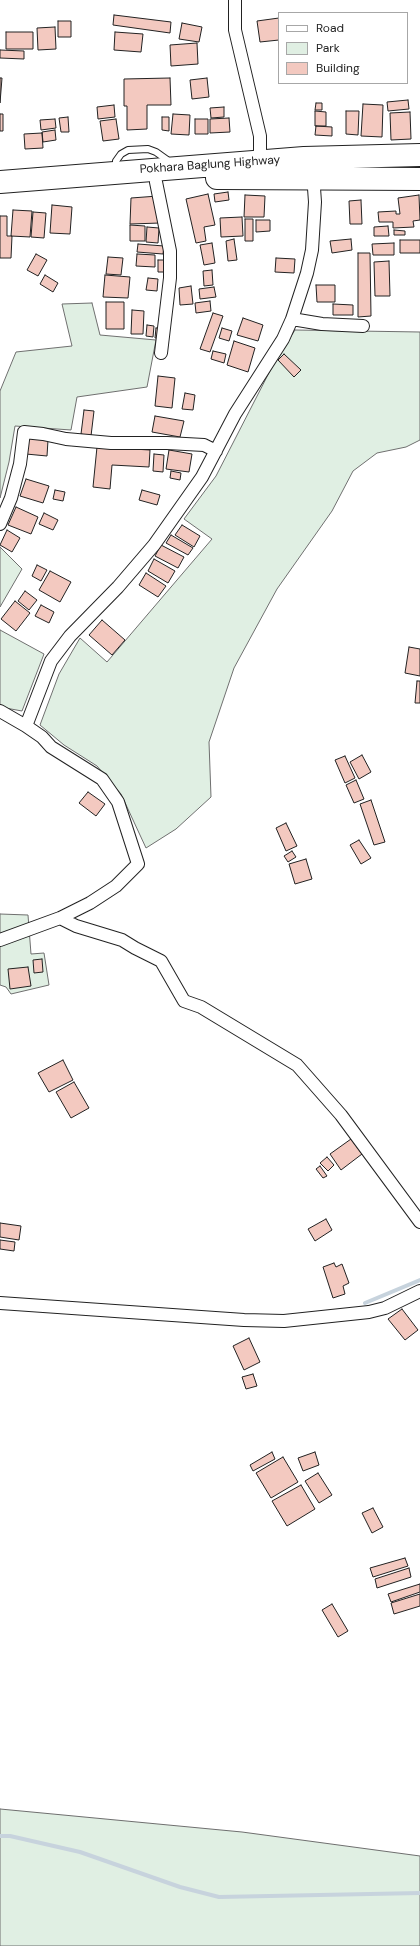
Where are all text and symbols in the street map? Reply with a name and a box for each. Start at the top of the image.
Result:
legend [278,12,408,84]
text: Road [316,20,344,36]
text: Park [316,40,340,56]
text: Building [316,60,360,76]
street label: Pokhara Baglung Highway [139,153,281,177]

